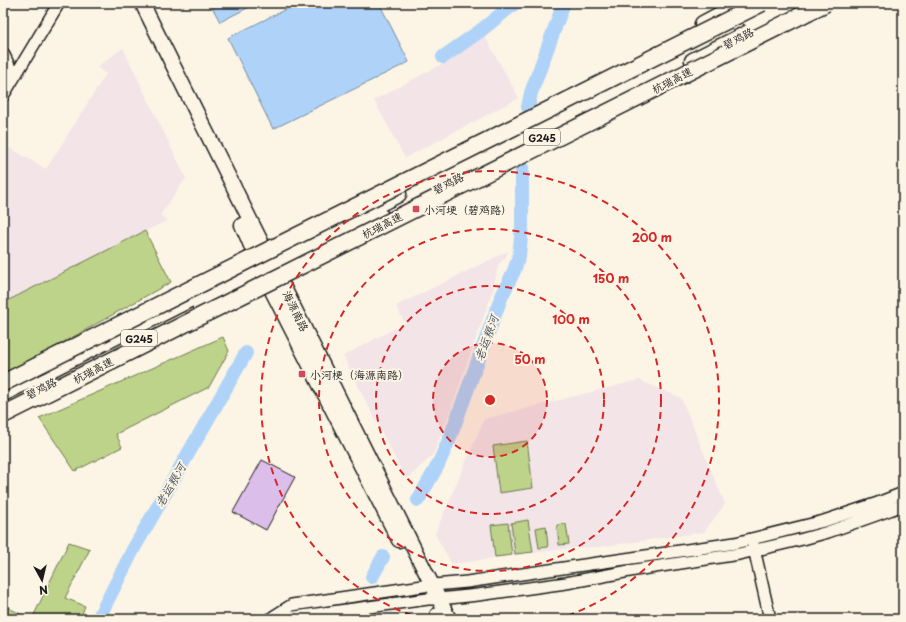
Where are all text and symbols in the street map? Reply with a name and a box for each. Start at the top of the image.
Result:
street label: 碧鸡路 [719,23,757,53]
street label: 杭瑞高速 [649,62,695,98]
road number: G245 [524,129,560,145]
street label: 碧鸡路 [429,168,467,198]
place label: 小河埂（碧鸡路） [424,201,512,218]
marker: 小河埂（碧鸡路） [411,204,421,214]
street label: 杭瑞高速 [359,207,405,243]
text: 200 m [632,228,672,246]
text: 150 m [593,269,629,287]
street label: 海源南路 [279,288,313,334]
water label: 老运粮河 [469,310,503,364]
text: 100 m [552,310,590,328]
road number: G245 [121,330,157,346]
text: 50 m [514,350,546,368]
street label: 杭瑞高速 [70,352,116,388]
place label: 小河梗（海源南路） [310,366,409,383]
marker: 小河梗（海源南路） [297,369,307,379]
street label: 碧鸡路 [22,373,60,403]
centre of rings [483,393,497,407]
water label: 老运粮河 [150,458,191,510]
north arrow [22,560,62,600]
text: N [38,581,49,599]

